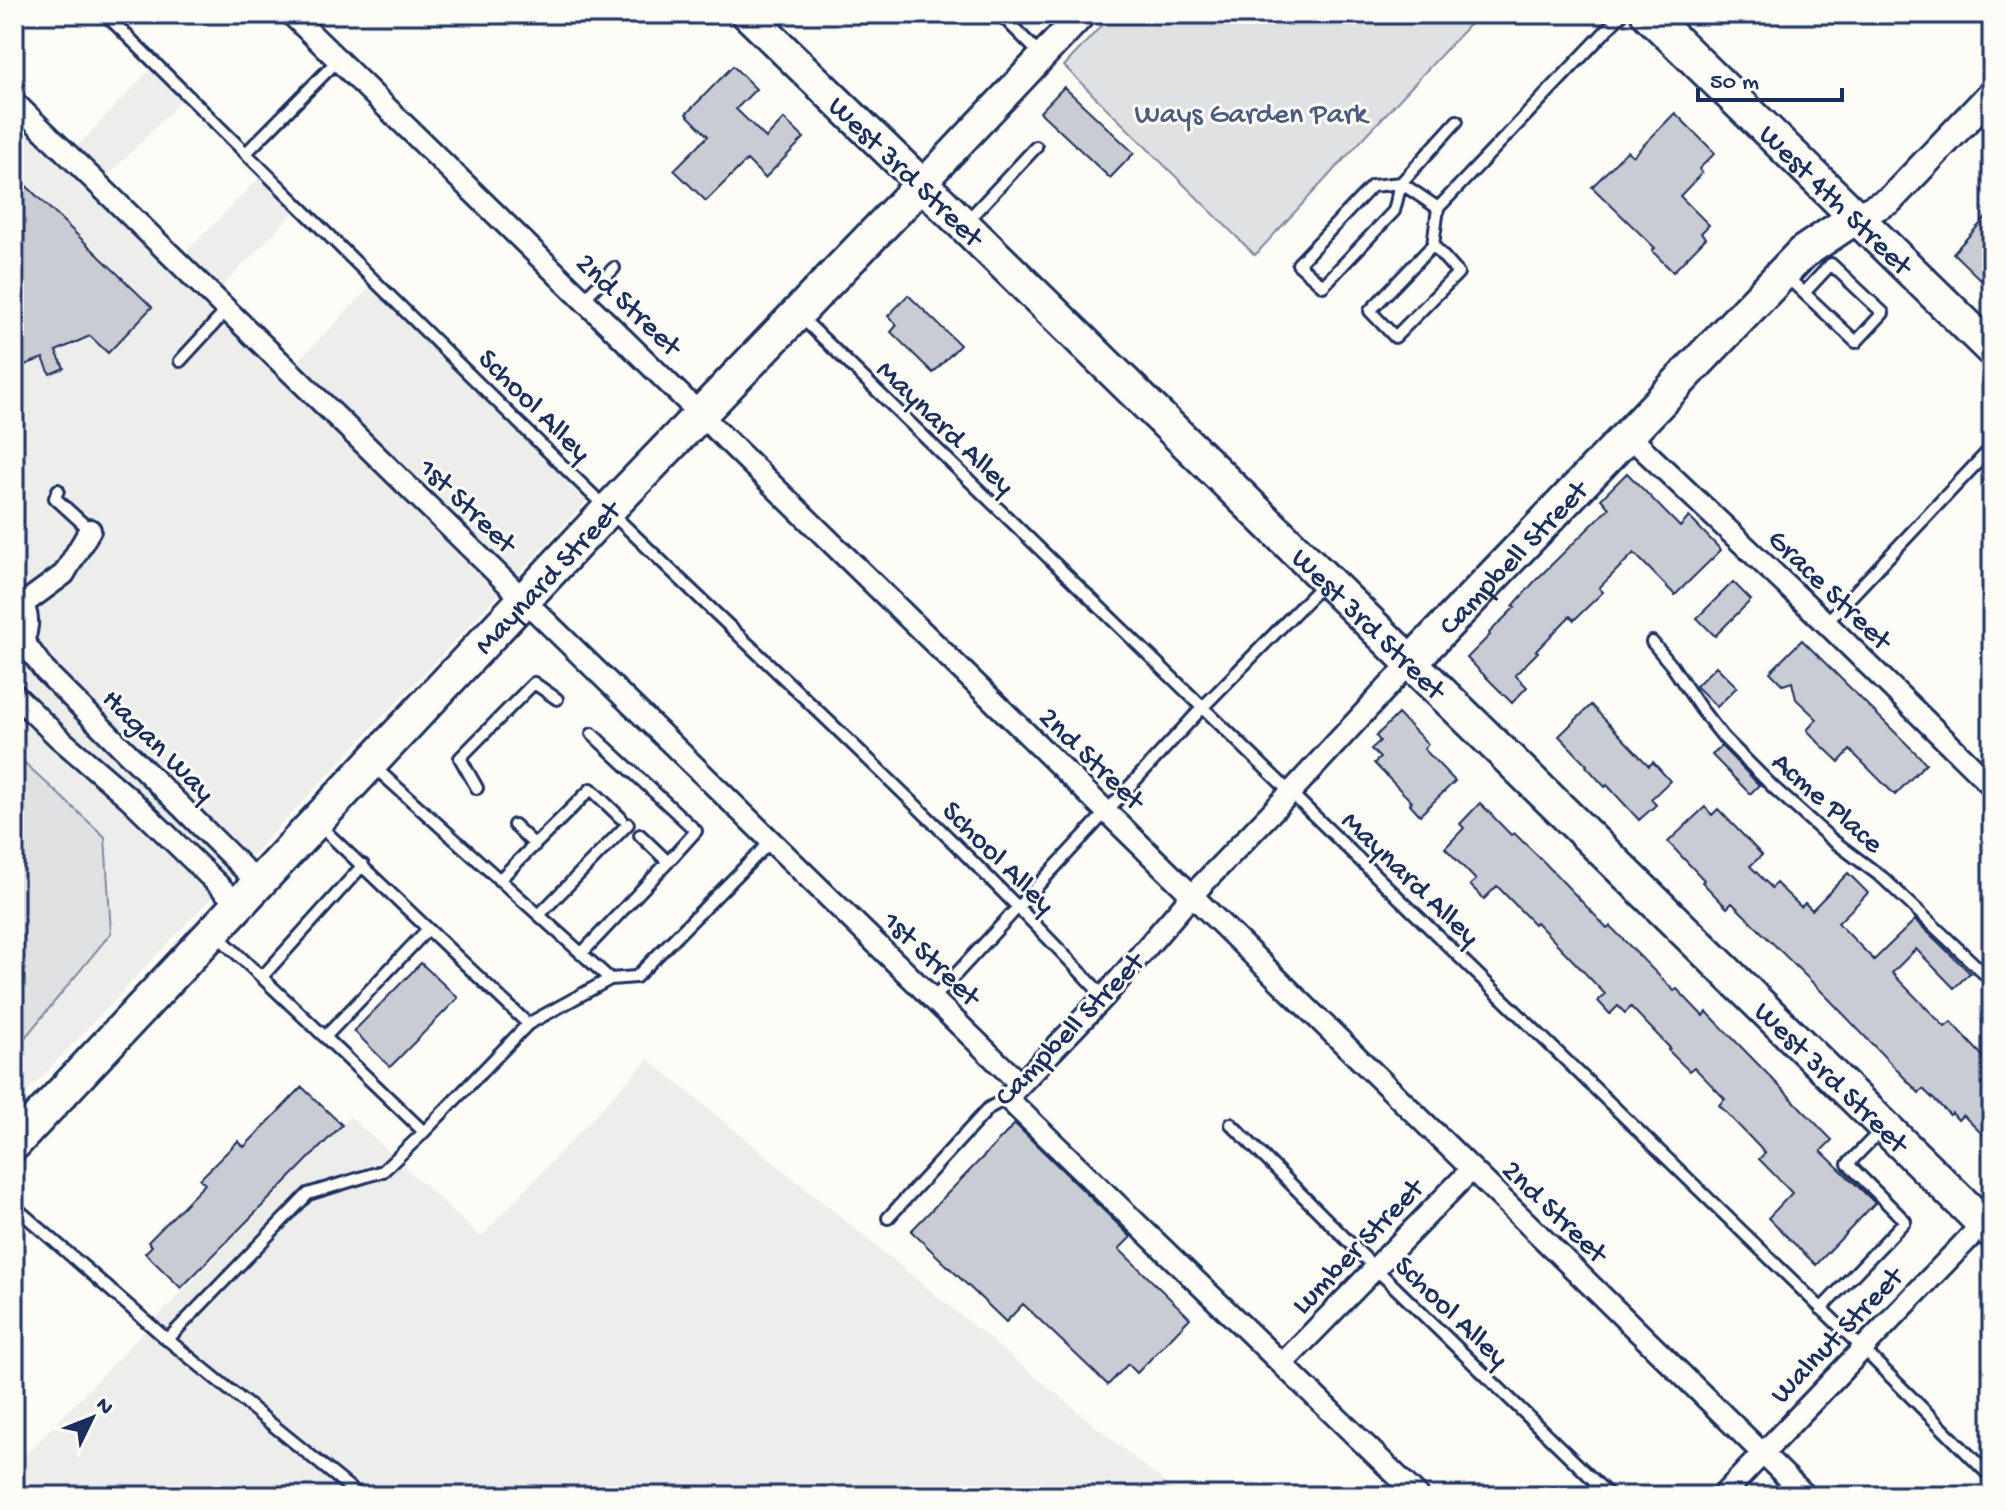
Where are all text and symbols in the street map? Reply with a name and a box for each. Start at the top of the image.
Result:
scale bar [1698,52,1842,102]
text: 50 m [1710,69,1759,98]
street label: West 3rd Street [819,90,991,258]
park label: Ways Garden Park [1135,99,1370,134]
street label: West 4th Street [1750,119,1920,286]
street label: 2nd Street [567,247,689,367]
street label: School Alley [469,343,597,471]
street label: Maynard Alley [867,354,1021,504]
street label: 1st Street [409,451,524,564]
street label: Campbell Street [1433,473,1599,644]
street label: Maynard Street [469,493,632,664]
street label: Grace Street [1759,523,1899,661]
street label: West 3rd Street [1282,542,1453,711]
street label: Hagan Way [93,683,221,811]
street label: 2nd Street [1030,701,1152,821]
street label: Acme Place [1763,746,1890,863]
street label: School Alley [933,795,1061,923]
street label: Maynard Alley [1332,805,1486,955]
street label: 1st Street [873,904,988,1017]
street label: Campbell Street [989,945,1155,1115]
street label: West 3rd Street [1745,996,1916,1164]
street label: 2nd Street [1493,1154,1615,1274]
street label: Lumber Street [1286,1171,1435,1323]
street label: School Alley [1385,1250,1515,1377]
street label: Walnut Street [1764,1260,1914,1413]
north arrow [52,1378,132,1458]
text: N [89,1393,118,1421]

